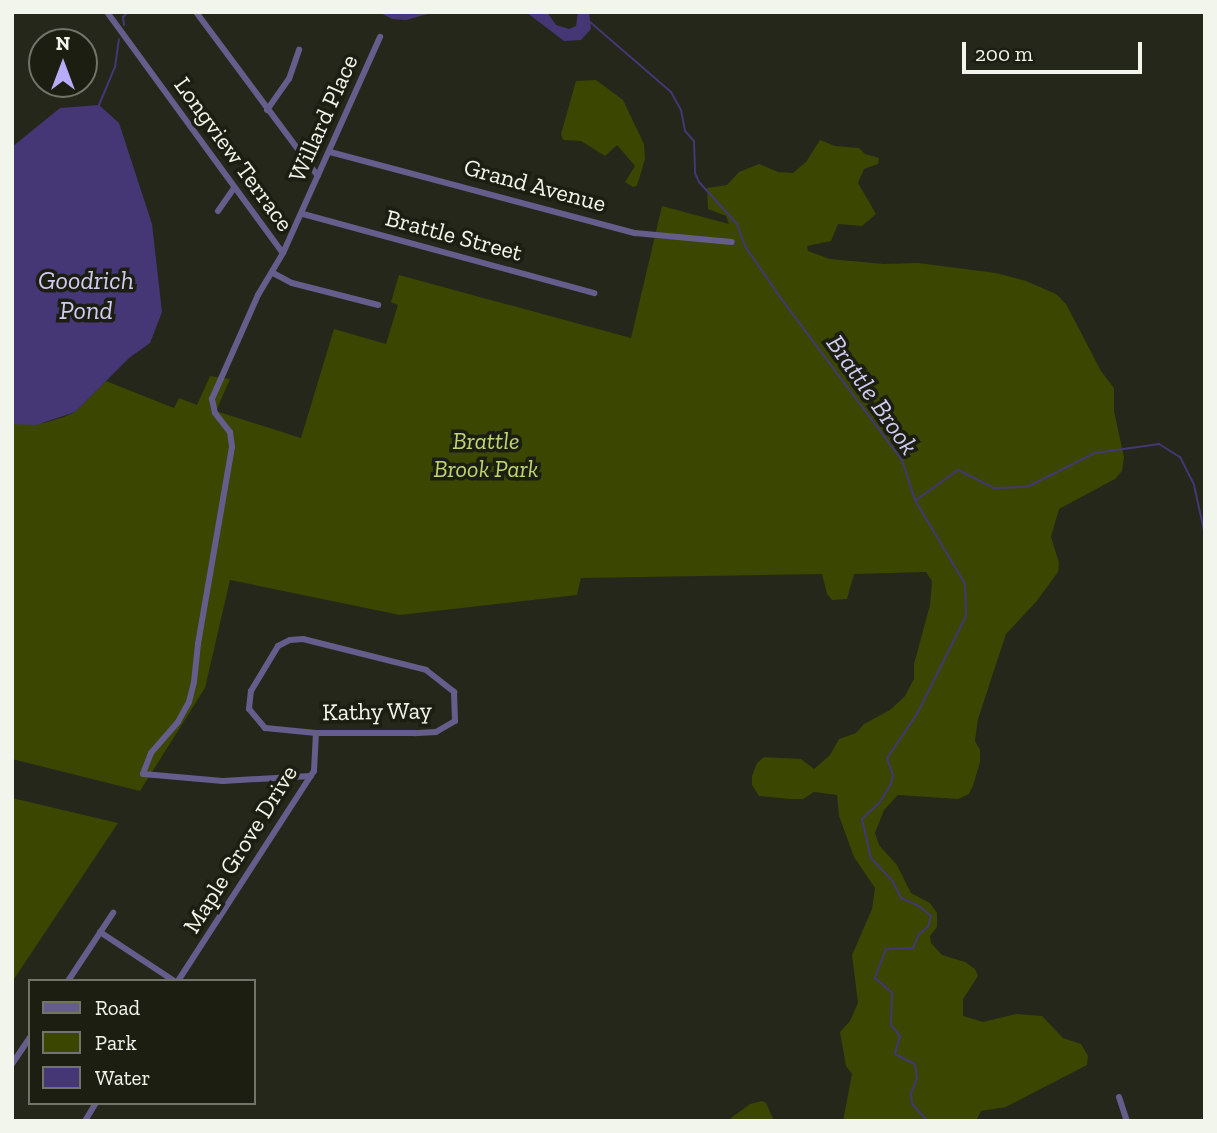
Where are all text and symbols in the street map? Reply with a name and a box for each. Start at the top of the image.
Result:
north arrow [28,28,98,98]
scale bar [965,28,1145,72]
text: N [56,32,70,55]
text: 200 m [975,41,1033,66]
street label: Willard Place [282,50,364,186]
street label: Longview Terrace [168,71,300,237]
street label: Grand Avenue [460,152,610,218]
street label: Brattle Street [382,203,526,267]
water label: Goodrich Pond [38,265,134,326]
water label: Brattle Brook [819,329,925,461]
park label: Brattle Brook Park [433,427,539,483]
street label: Kathy Way [321,696,433,726]
street label: Maple Grove Drive [177,760,303,938]
legend [28,979,256,1105]
text: Road [95,995,140,1020]
text: Park [95,1030,137,1055]
text: Water [95,1065,150,1090]

